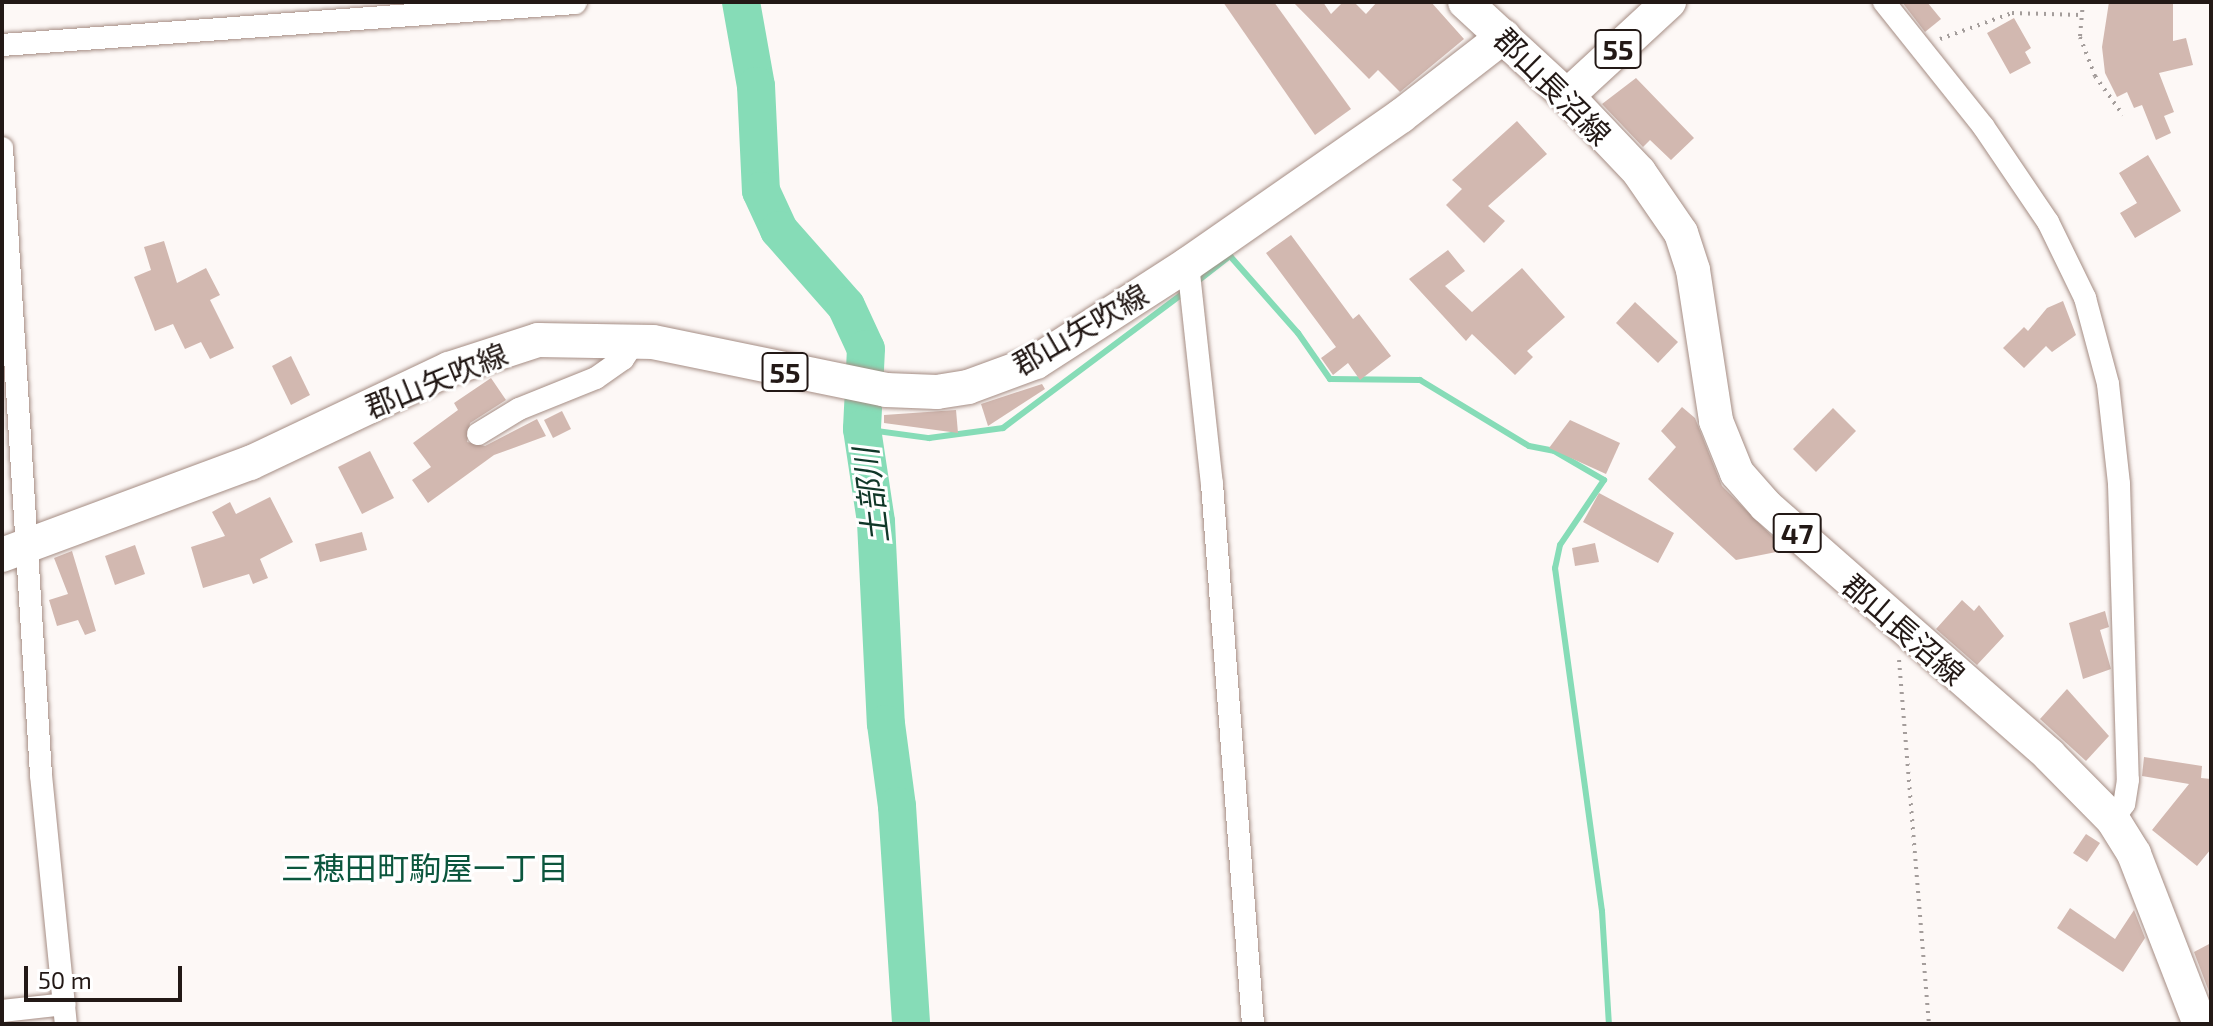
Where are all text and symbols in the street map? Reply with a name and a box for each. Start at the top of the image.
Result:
street label: 郡山長沼線 [1487,20,1619,152]
road number: 55 [1594,25,1642,73]
street label: 郡山矢吹線 [1006,276,1154,382]
street label: 郡山矢吹線 [360,335,512,425]
road number: 55 [761,348,809,396]
water label: 土部川 [845,446,895,546]
road number: 47 [1771,509,1823,557]
street label: 郡山長沼線 [1836,566,1972,692]
district label: 三穂田町駒屋一丁目 [281,848,569,886]
scale bar [28,950,186,1000]
text: 50 m [38,965,92,994]

